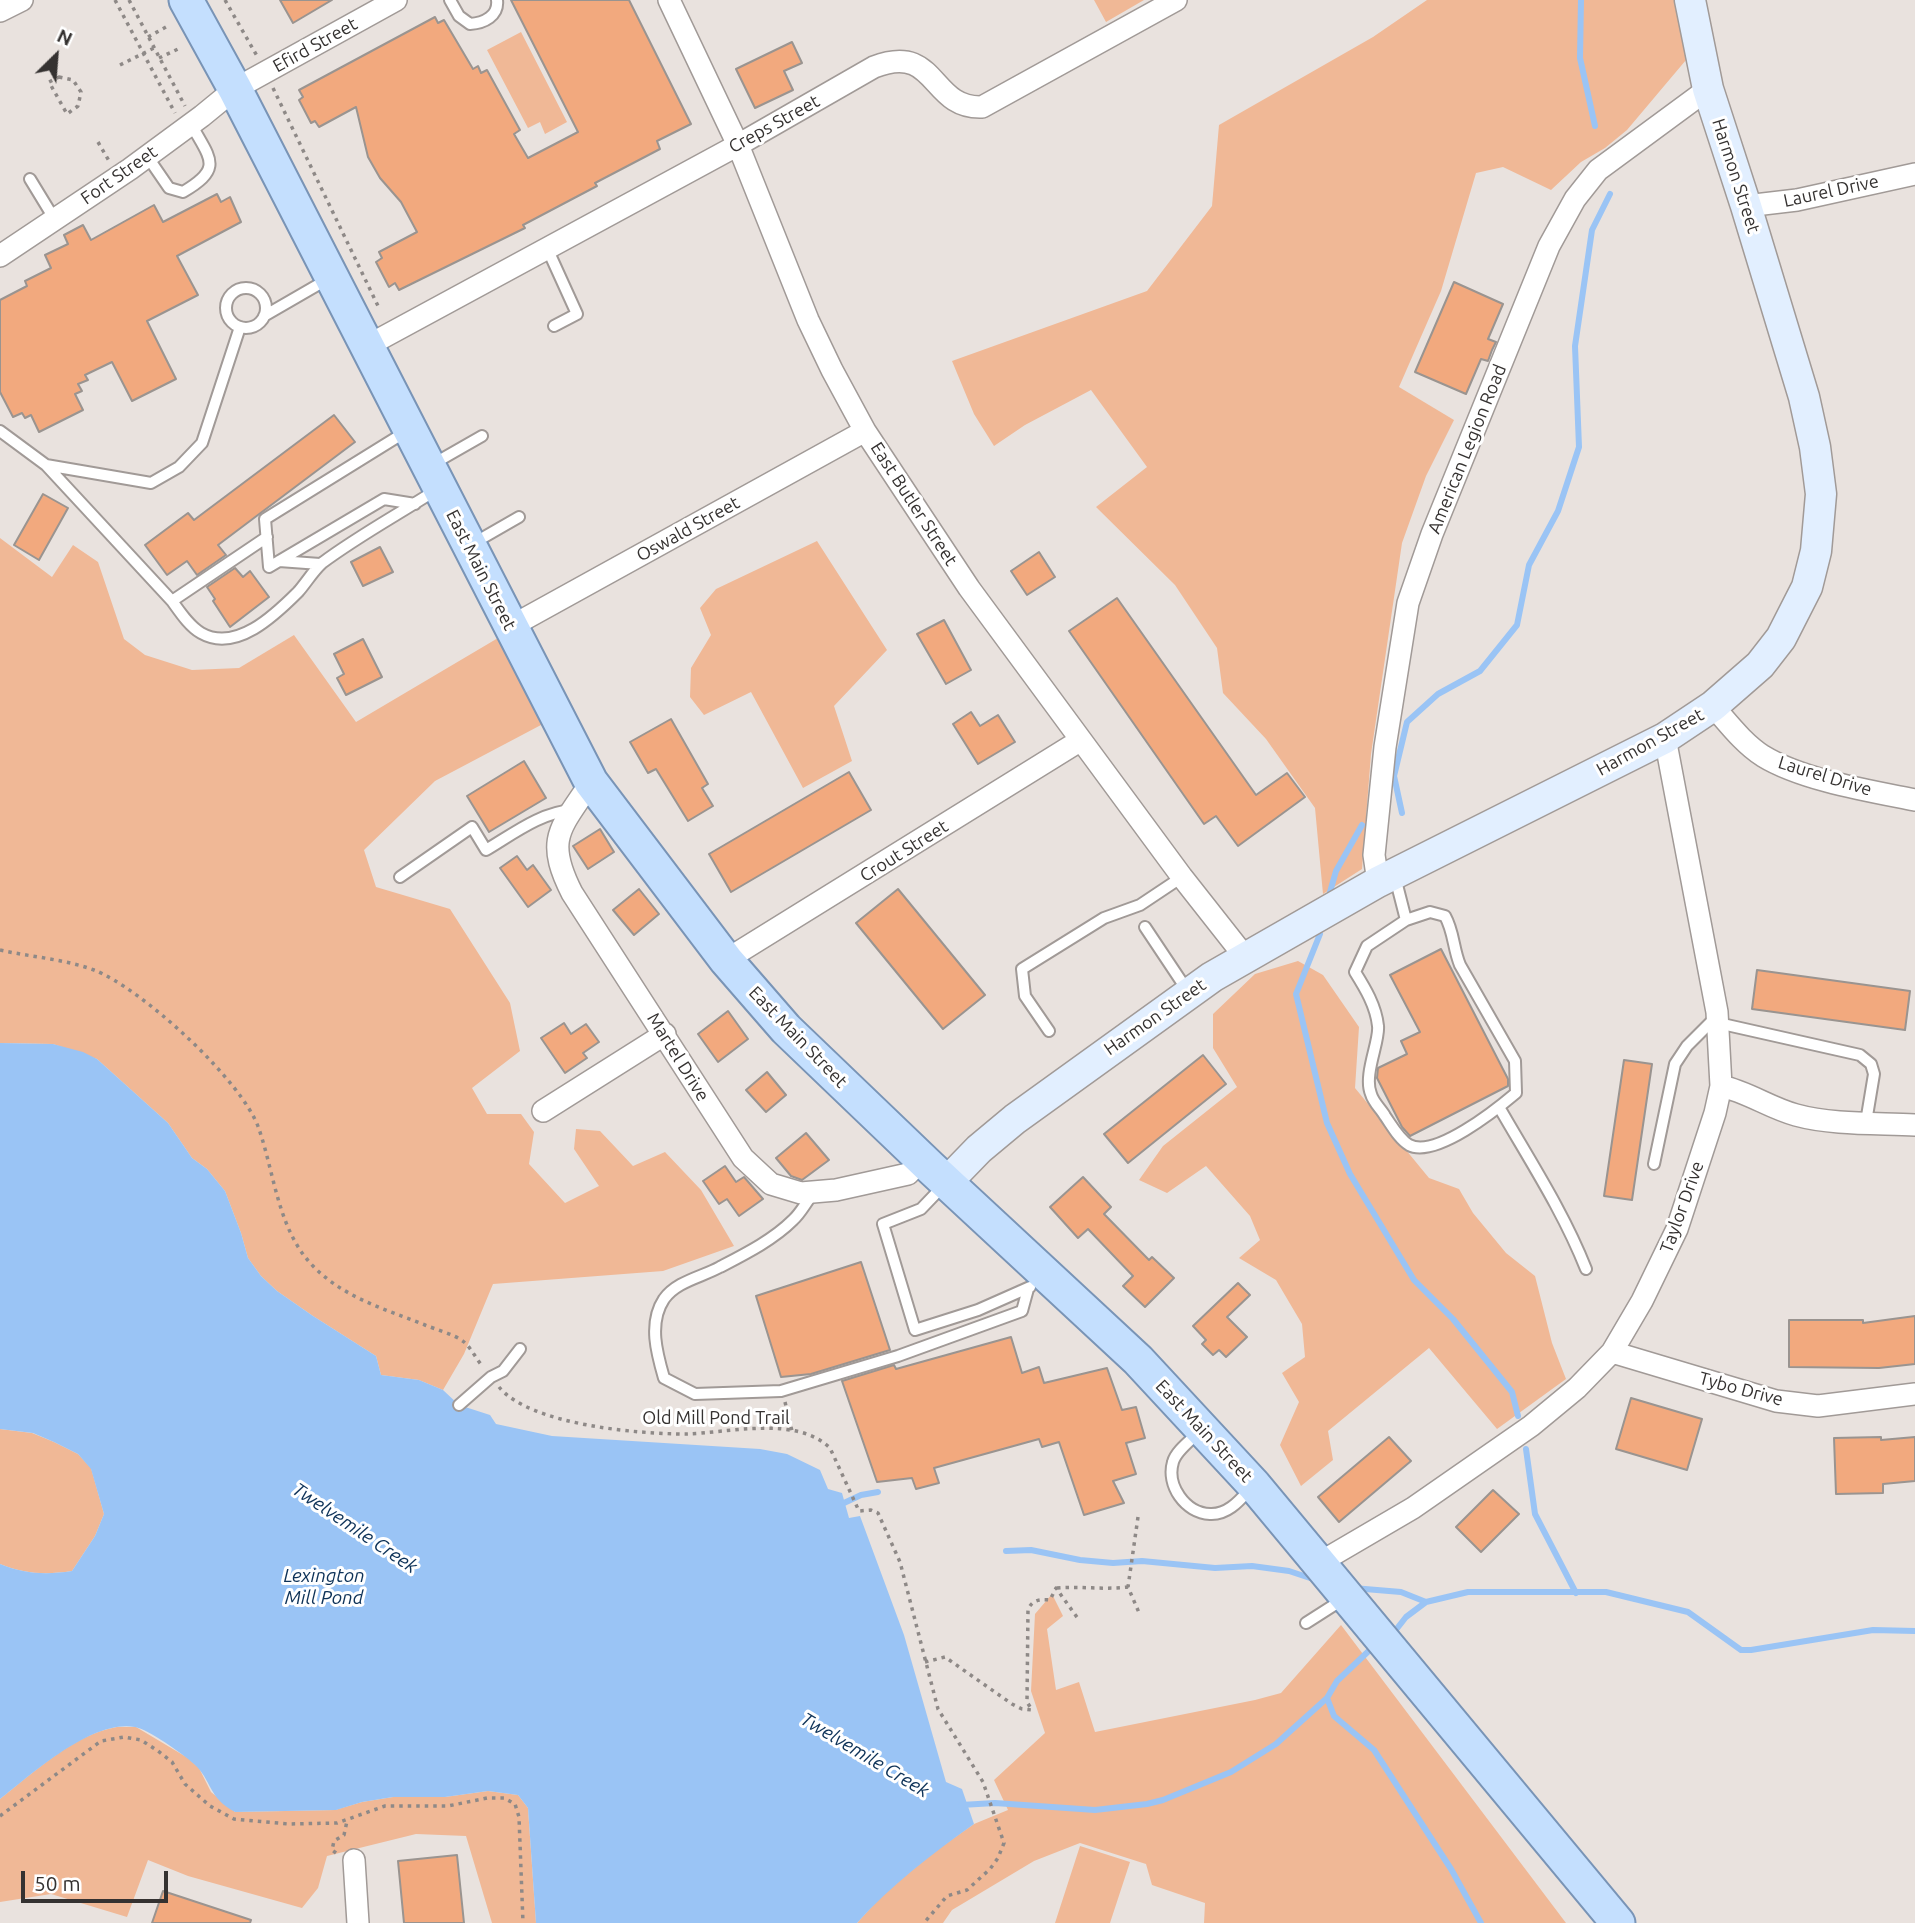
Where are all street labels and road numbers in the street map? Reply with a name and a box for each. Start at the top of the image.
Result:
street label: Efird Street [269,13,361,77]
street label: Creps Street [725,90,823,158]
street label: Harmon Street [1707,116,1765,236]
street label: Fort Street [77,141,161,209]
street label: Laurel Drive [1781,170,1881,212]
street label: American Legion Road [1423,361,1511,537]
street label: East Butler Street [866,438,962,570]
street label: Oswald Street [633,492,743,566]
street label: East Main Street [441,506,521,634]
street label: Harmon Street [1593,704,1707,780]
street label: Laurel Drive [1776,752,1874,800]
street label: Crout Street [856,815,952,887]
street label: Harmon Street [1100,974,1210,1060]
street label: East Main Street [744,982,852,1092]
street label: Martel Drive [642,1009,714,1105]
street label: Taylor Drive [1655,1158,1709,1256]
street label: Tybo Drive [1697,1367,1785,1411]
street label: East Main Street [1151,1375,1257,1487]
street label: Old Mill Pond Trail [642,1407,790,1429]

